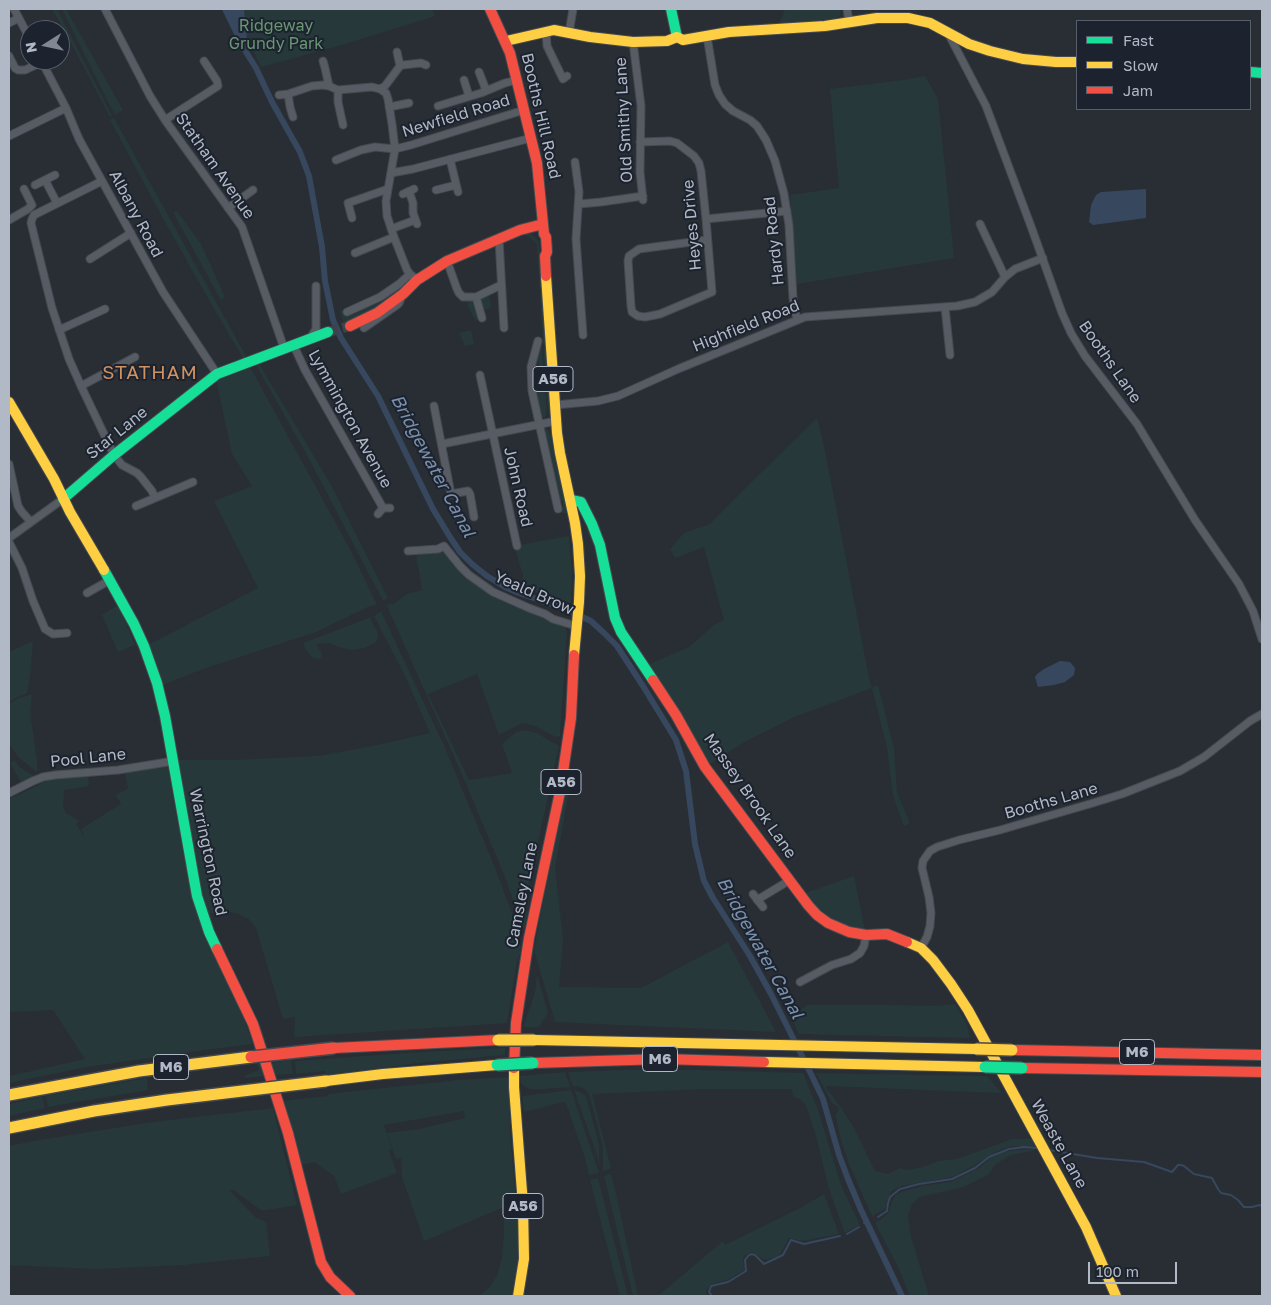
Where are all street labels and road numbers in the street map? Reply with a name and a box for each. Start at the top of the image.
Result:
street label: Booths Hill Road [517,51,565,181]
street label: Old Smithy Lane [611,57,637,183]
street label: Newfield Road [400,90,512,142]
street label: Statham Avenue [171,109,259,223]
street label: Albany Road [105,167,167,261]
street label: Heyes Drive [678,179,706,271]
street label: Hardy Road [760,196,788,286]
street label: Highfield Road [690,296,802,356]
street label: Booths Lane [1075,317,1145,407]
street label: Lymmington Avenue [304,346,396,492]
road number: A56 [533,366,573,392]
street label: Star Lane [83,403,151,463]
street label: John Road [499,445,537,529]
street label: Yeald Brow [491,567,577,619]
street label: Massey Brook Lane [700,730,800,862]
street label: Pool Lane [49,744,127,772]
road number: A56 [541,770,581,794]
street label: Booths Lane [1002,779,1100,823]
street label: Warrington Road [185,787,231,917]
street label: Camsley Lane [502,841,542,949]
road number: M6 [1120,1040,1154,1064]
road number: M6 [642,1046,678,1072]
road number: M6 [154,1054,188,1080]
street label: Weaste Lane [1027,1096,1091,1192]
road number: A56 [503,1194,543,1218]

